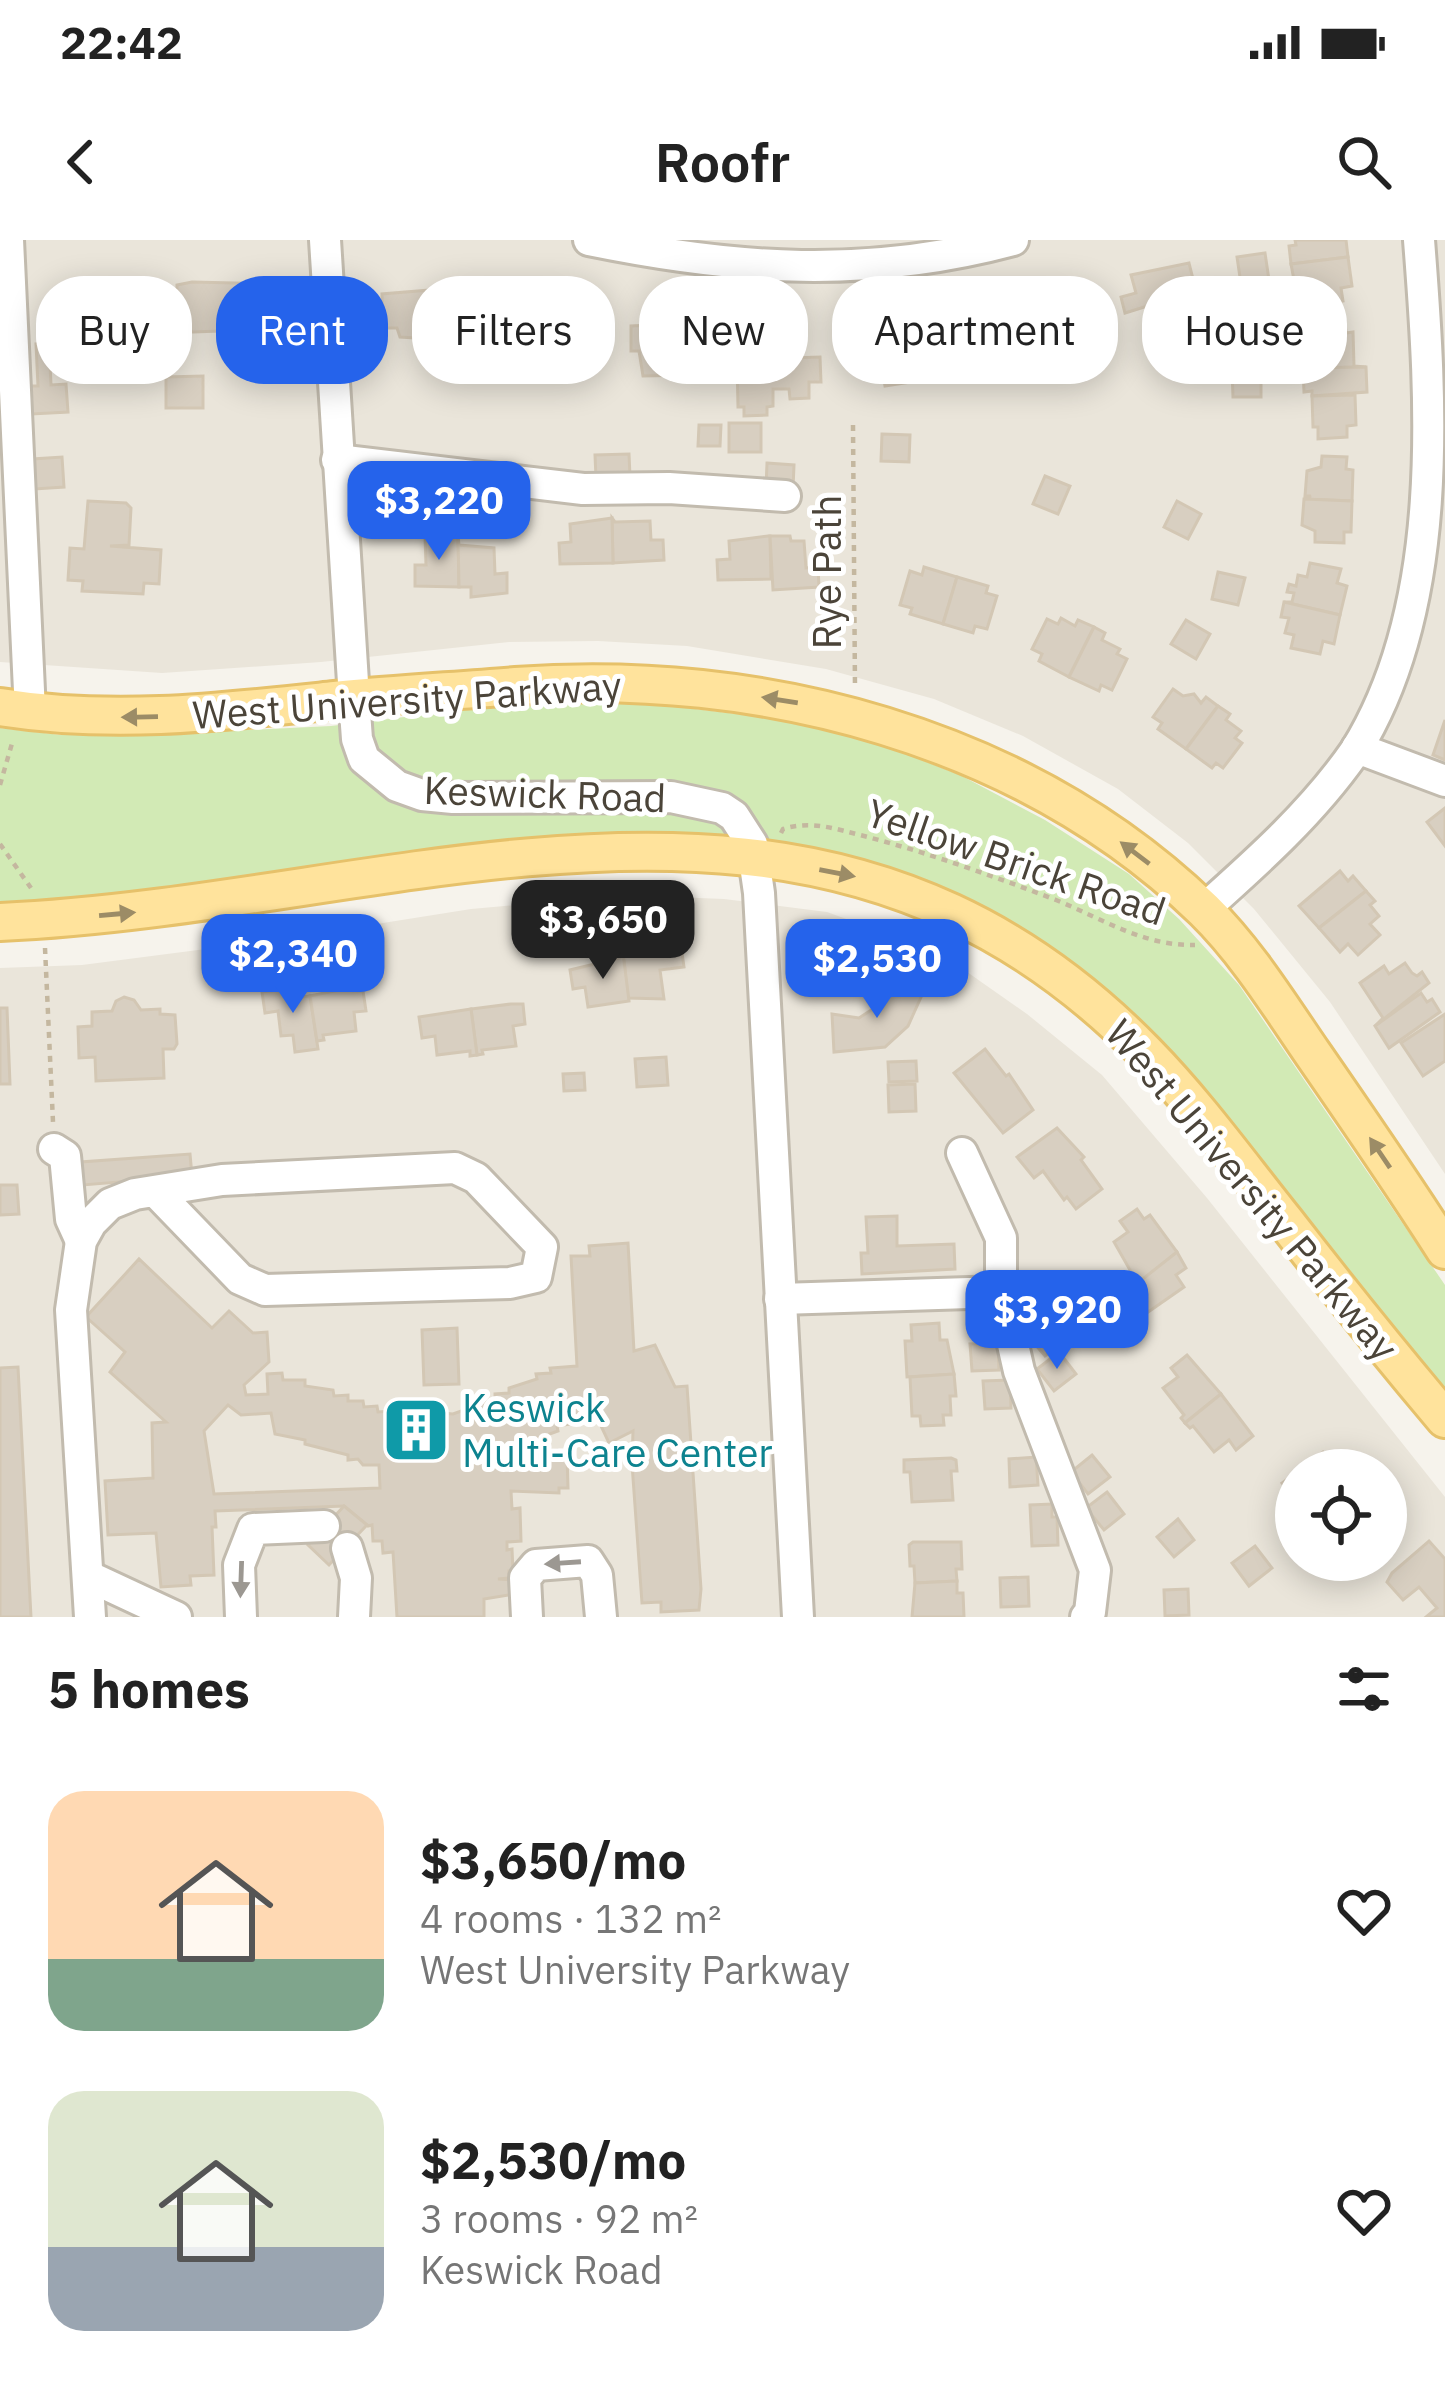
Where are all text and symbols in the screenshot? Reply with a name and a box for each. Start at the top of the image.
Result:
text: 22:42 [60,13,183,71]
text: Roofr [655,127,790,197]
icon: back [48,129,114,195]
icon: search [1331,129,1397,195]
chip: Buy [36,276,192,384]
chip: Rent [216,276,388,384]
chip: Filters [412,276,615,384]
chip: New [639,276,808,384]
chip: Apartment [832,276,1118,384]
chip: House [1142,276,1347,384]
pin: $3,220 [341,461,537,563]
text: $3,220 [374,474,504,525]
street label: Rye Path [801,495,852,649]
street label: West University Parkway [191,659,623,740]
one-way arrow [761,691,798,710]
one-way arrow [120,707,158,727]
street label: Keswick Road [423,764,667,823]
street label: Yellow Brick Road [860,786,1172,937]
one-way arrow [1119,841,1151,865]
one-way arrow [818,864,856,883]
pin: $3,650 [505,880,701,982]
text: $3,650 [538,893,668,944]
one-way arrow [99,904,136,923]
pin: $2,340 [195,914,391,1016]
pin: $2,530 [779,919,975,1021]
text: $2,340 [228,927,358,978]
text: $2,530 [812,932,942,983]
street label: West University Parkway [1095,1009,1410,1371]
one-way arrow [1369,1137,1392,1169]
pin: $3,920 [959,1270,1155,1372]
text: $3,920 [992,1283,1122,1334]
place label: Keswick Multi-Care Center [462,1382,773,1478]
building icon: Keswick Multi-Care Center [381,1395,451,1465]
map controls [1275,1449,1407,1581]
button: locate [1275,1449,1407,1581]
one-way arrow [543,1554,581,1573]
one-way arrow [231,1560,250,1598]
text: 5 homes [48,1656,250,1722]
icon: filters [1331,1656,1397,1722]
text: $3,650/mo [420,1827,686,1893]
icon: home [144,1839,288,1983]
icon: heart [1331,1878,1397,1944]
text: 4 rooms · 132 m² [420,1893,722,1944]
text: West University Parkway [420,1944,850,1995]
text: $2,530/mo [420,2127,686,2193]
icon: home [144,2139,288,2283]
icon: heart [1331,2178,1397,2244]
text: 3 rooms · 92 m² [420,2193,698,2244]
text: Keswick Road [420,2244,663,2295]

